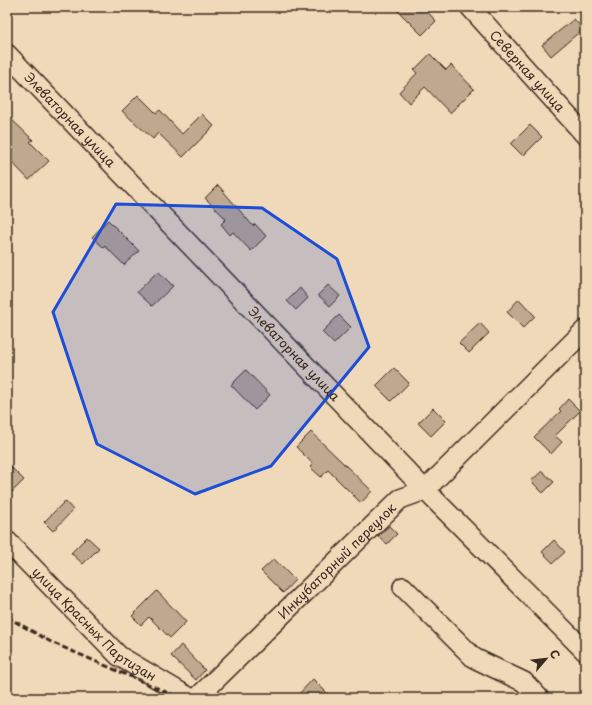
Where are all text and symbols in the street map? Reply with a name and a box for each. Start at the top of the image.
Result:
street label: Северная улица [486,25,570,117]
street label: Элеваторная улица [20,68,121,172]
street label: Элеваторная улица [244,302,345,405]
street label: Инкубаторный переулок [273,498,400,623]
street label: улица Красных Партизан [28,562,160,685]
north arrow [526,639,566,679]
text: С [546,646,565,662]

